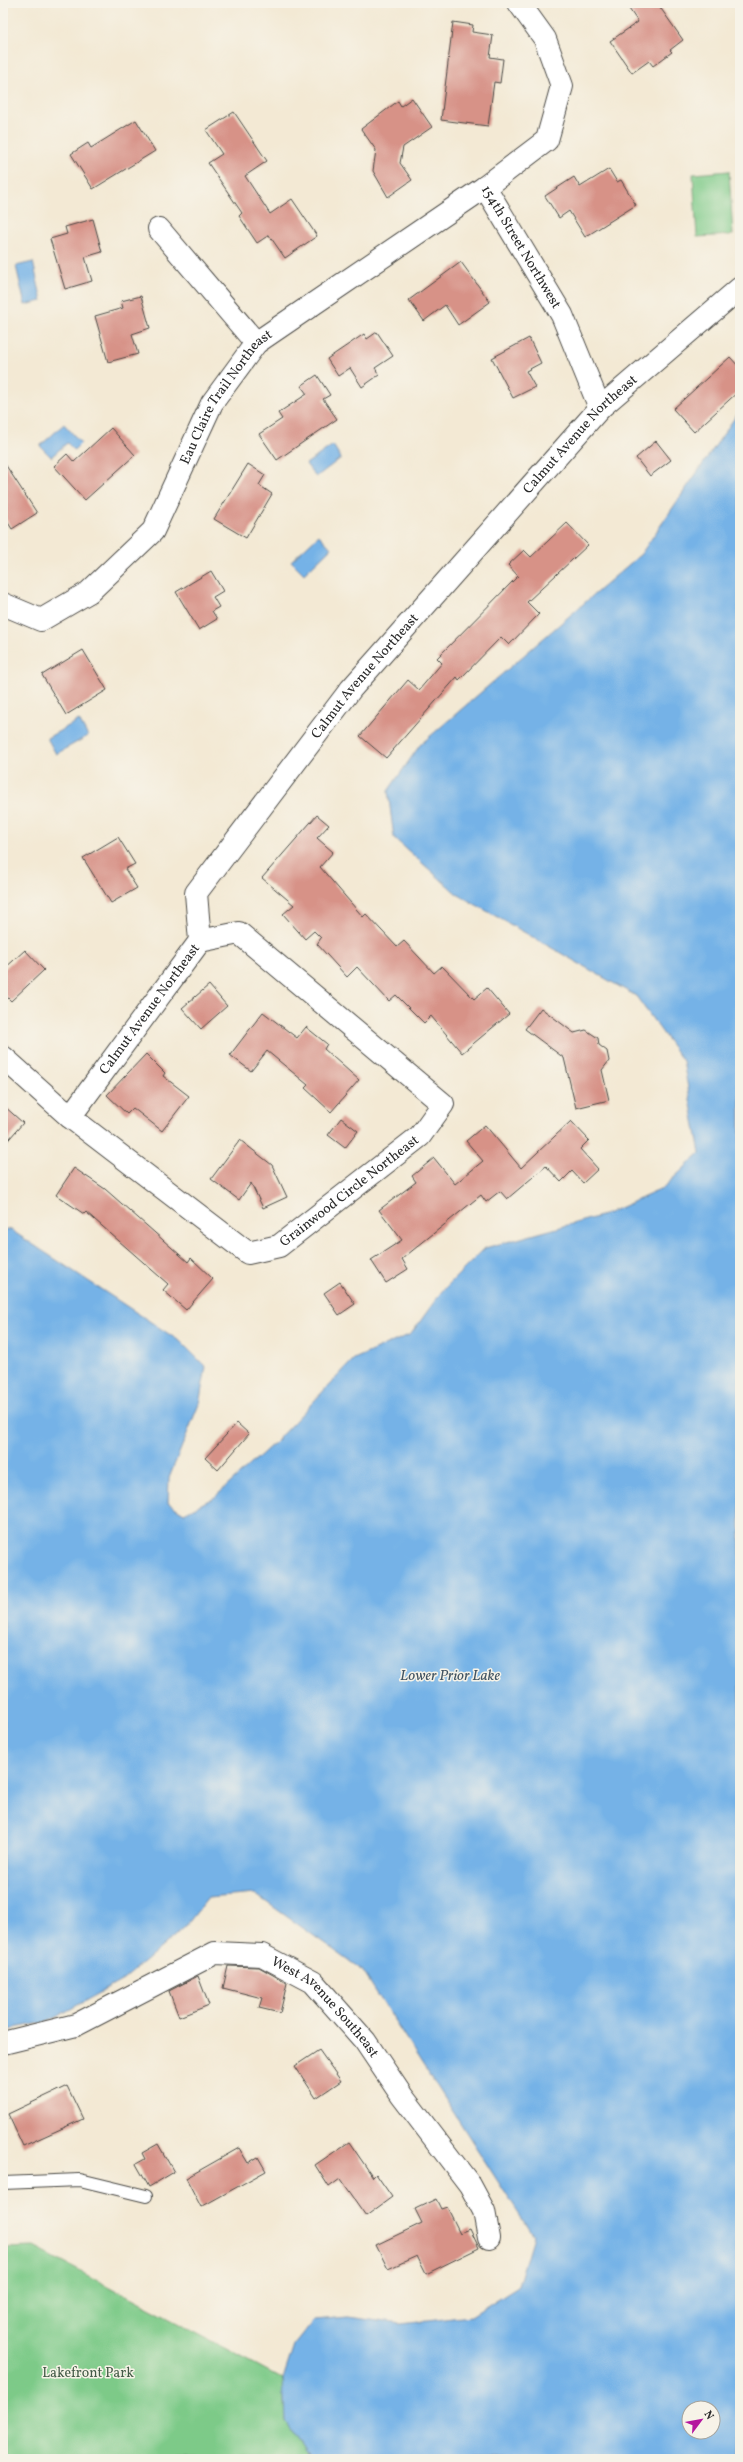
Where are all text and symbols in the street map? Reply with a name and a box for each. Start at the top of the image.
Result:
street label: 154th Street Northwest [477,182,566,312]
street label: Eau Claire Trail Northeast [176,325,276,467]
street label: Calmut Avenue Northeast [519,370,642,498]
street label: Calmut Avenue Northeast [307,609,423,743]
street label: Calmut Avenue Northeast [95,940,204,1079]
street label: Grainwood Circle Northeast [276,1131,423,1251]
water label: Lower Prior Lake [400,1666,500,1687]
street label: West Avenue Southeast [268,1952,383,2062]
park label: Lakefront Park [42,2364,134,2383]
north arrow [681,2400,721,2440]
text: N [700,2408,717,2423]

